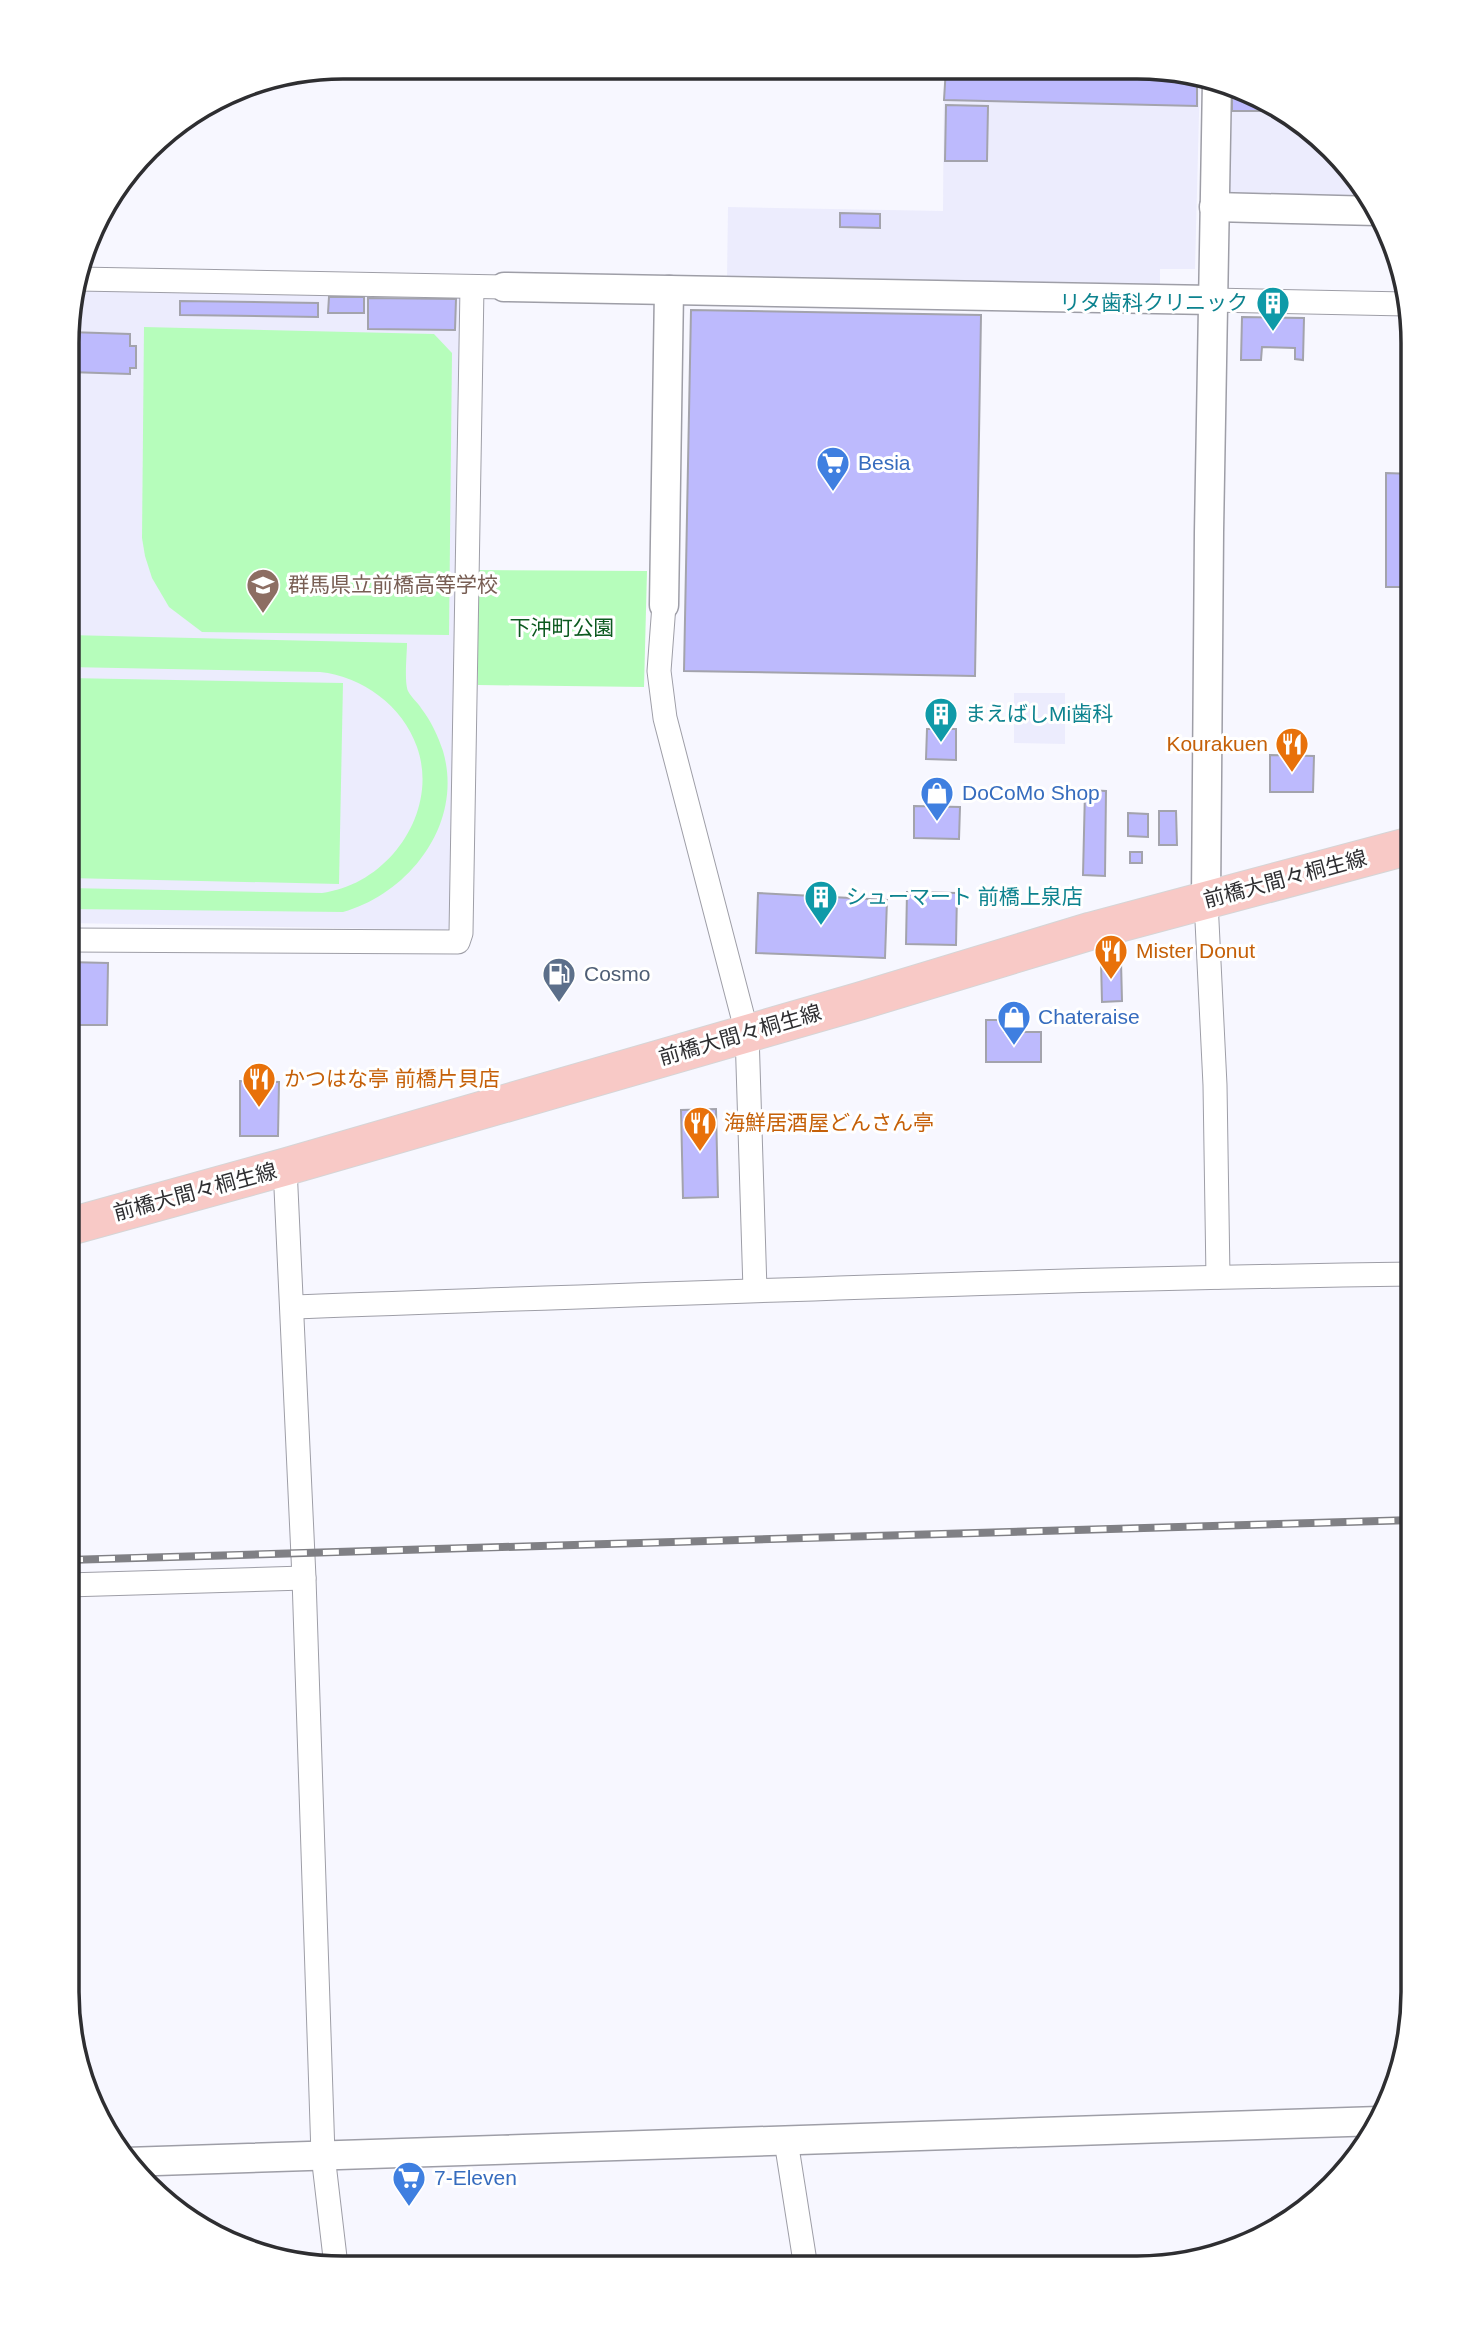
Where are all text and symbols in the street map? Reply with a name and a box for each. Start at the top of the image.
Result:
building icon: リタ歯科クリニック [1254,284,1292,333]
place label: リタ歯科クリニック [1059,291,1248,314]
supermarket icon: Besia [814,444,852,493]
place label: Besia [858,451,911,474]
school or university icon: 群馬県立前橋高等学校 [244,566,282,615]
place label: 群馬県立前橋高等学校 [288,573,498,596]
park label: 下沖町公園 [510,616,615,639]
building icon: まえばしMi歯科 [922,695,960,744]
place label: まえばしMi歯科 [965,702,1113,725]
restaurant icon: Kourakuen [1273,725,1311,774]
place label: Kourakuen [1166,732,1268,755]
shop icon: DoCoMo Shop [918,774,956,823]
place label: DoCoMo Shop [962,781,1100,804]
street label: 前橋大間々桐生線 [1201,846,1369,911]
building icon: シューマート 前橋上泉店 [802,878,840,927]
place label: シューマート 前橋上泉店 [846,885,1083,908]
restaurant icon: Mister Donut [1092,932,1130,981]
place label: Mister Donut [1136,939,1255,962]
fuel station icon: Cosmo [540,955,578,1004]
place label: Cosmo [584,962,651,985]
shop icon: Chateraise [995,998,1033,1047]
street label: 前橋大間々桐生線 [656,1000,824,1069]
place label: Chateraise [1038,1005,1140,1028]
restaurant icon: かつはな亭 前橋片貝店 [240,1060,278,1109]
place label: かつはな亭 前橋片貝店 [284,1067,500,1090]
restaurant icon: 海鮮居酒屋どんさん亭 [681,1104,719,1153]
place label: 海鮮居酒屋どんさん亭 [724,1111,934,1134]
street label: 前橋大間々桐生線 [111,1159,279,1224]
supermarket icon: 7-Eleven [390,2159,428,2208]
place label: 7-Eleven [434,2166,517,2189]

